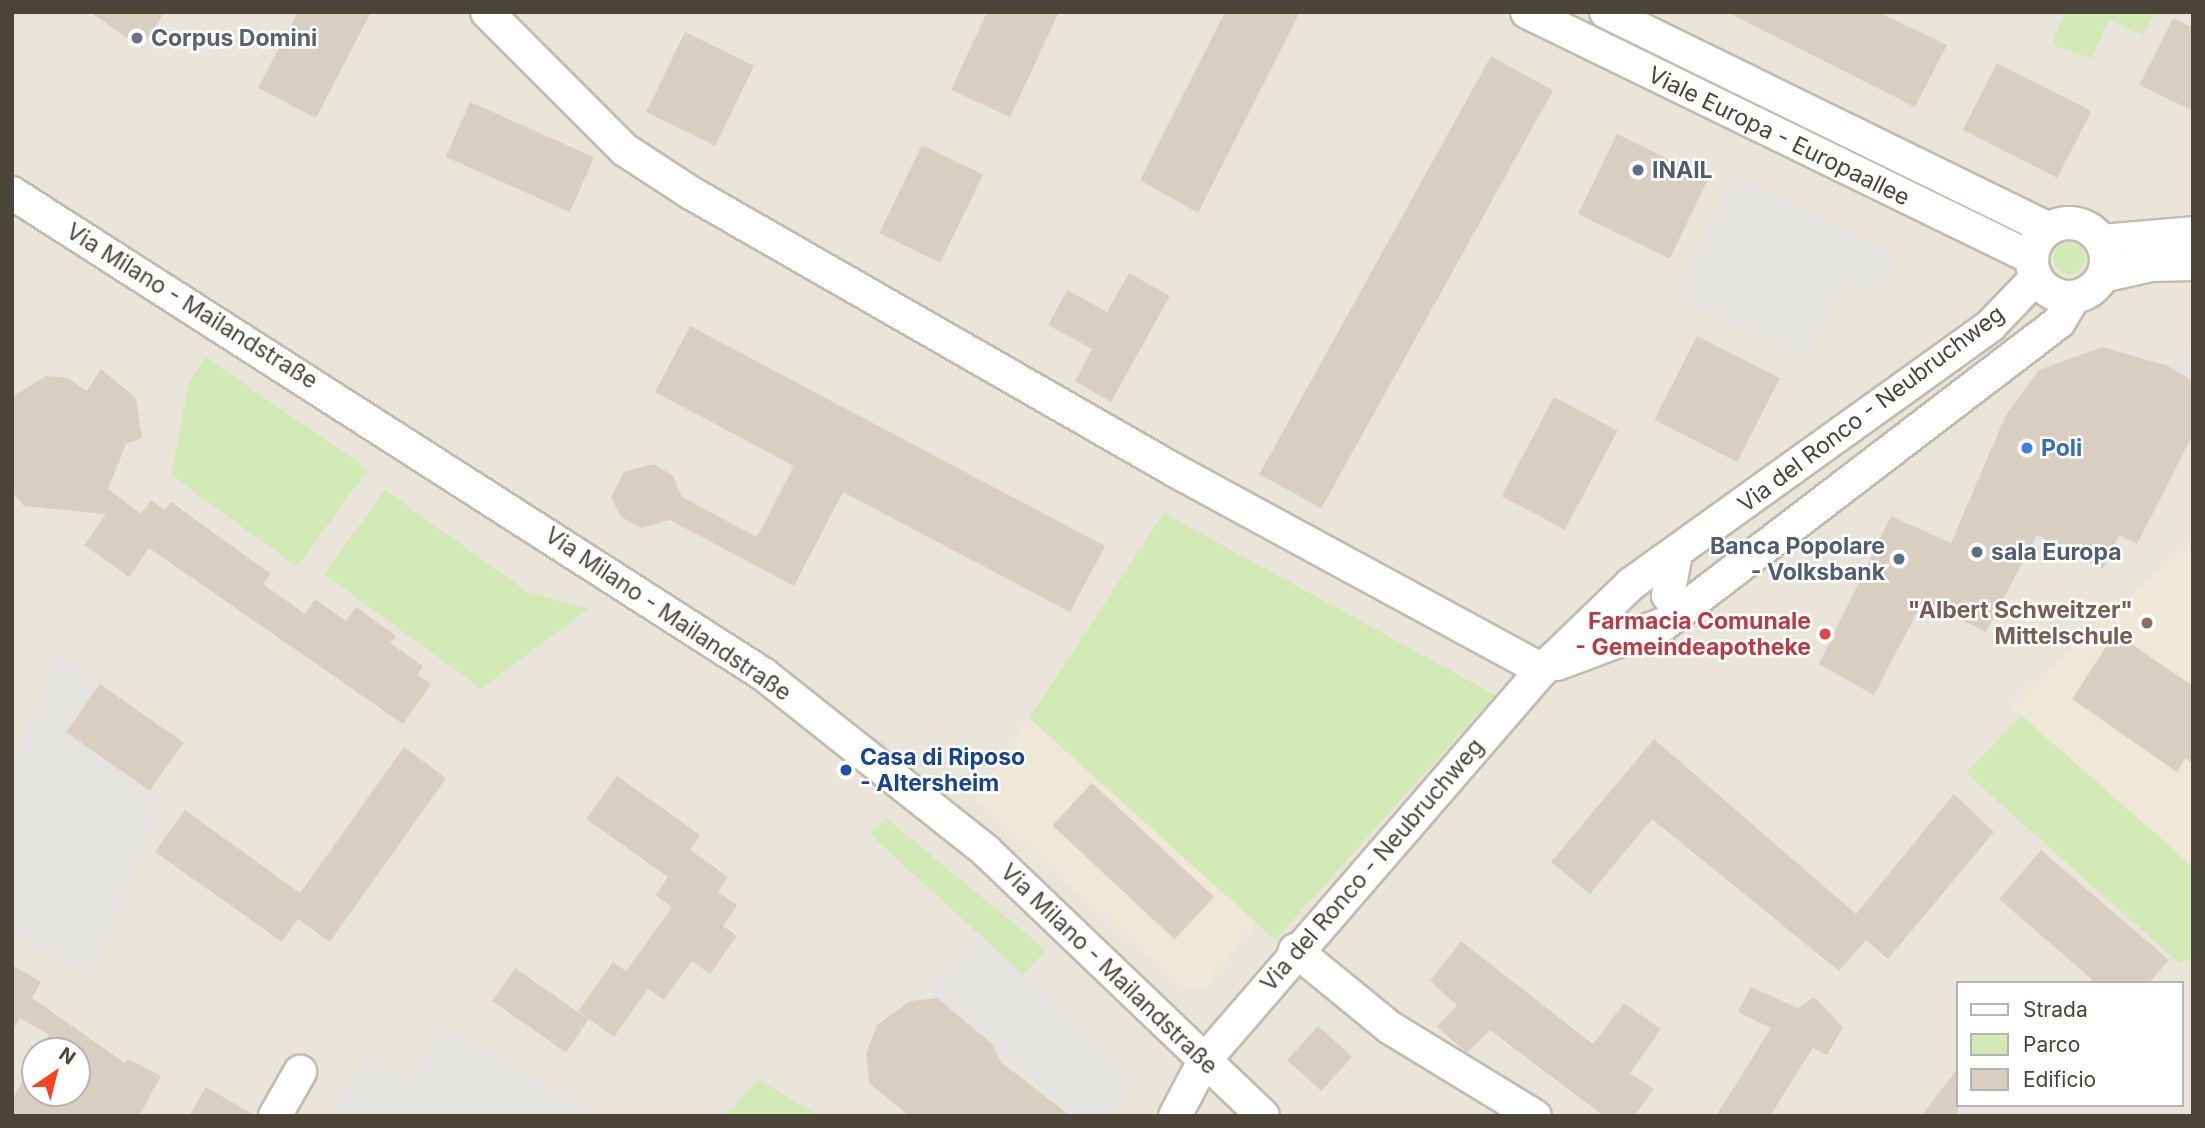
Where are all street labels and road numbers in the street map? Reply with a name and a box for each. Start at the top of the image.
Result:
street label: Viale Europa - Europaallee [1644,61,1914,211]
street label: Via Milano - Mailandstraße [61,217,323,395]
street label: Via del Ronco - Neubruchweg [1733,300,2009,518]
street label: Via Milano - Mailandstraße [540,521,796,707]
street label: Via del Ronco - Neubruchweg [1255,733,1489,997]
street label: Via Milano - Mailandstraße [995,858,1223,1080]

